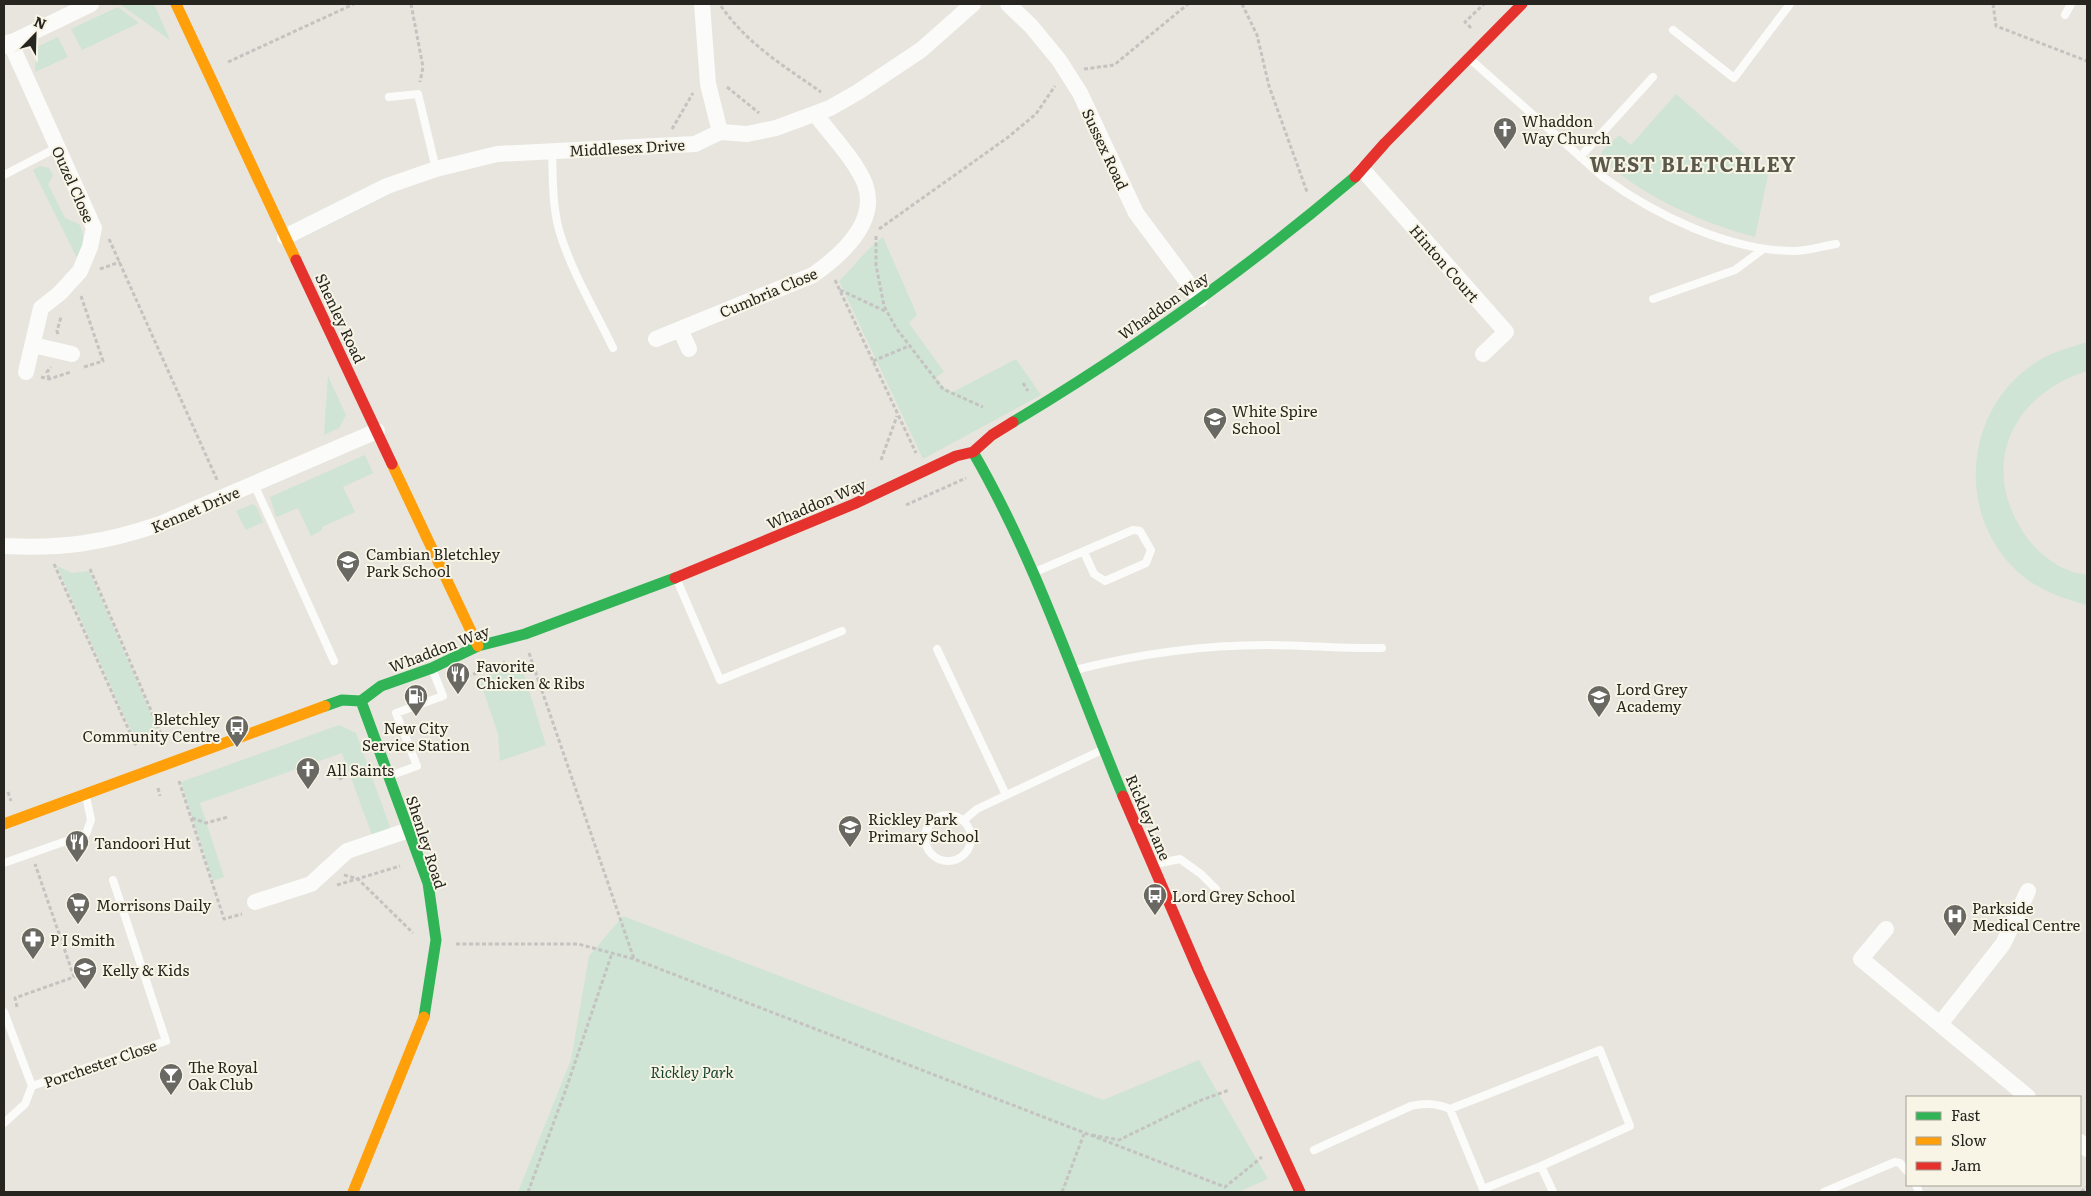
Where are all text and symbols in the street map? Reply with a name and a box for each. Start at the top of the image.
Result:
north arrow [10,10,60,60]
text: N [31,11,50,34]
street label: Sussex Road [1077,104,1135,194]
place label: Whaddon Way Church [1522,109,1611,149]
church icon: Whaddon Way Church [1492,116,1518,150]
street label: Middlesex Drive [568,132,686,162]
street label: Ouzel Close [47,142,101,226]
district label: WEST BLETCHLEY [1590,148,1797,178]
street label: Hinton Court [1405,219,1485,307]
street label: Cumbria Close [715,261,821,323]
street label: Whaddon Way [1113,265,1213,345]
street label: Shenley Road [310,269,372,367]
place label: White Spire School [1232,399,1318,439]
school or university icon: White Spire School [1202,406,1228,440]
street label: Whaddon Way [763,472,870,534]
street label: Kennet Drive [147,480,243,538]
place label: Cambian Bletchley Park School [366,542,500,582]
school or university icon: Cambian Bletchley Park School [335,549,361,583]
street label: Whaddon Way [385,618,493,678]
place label: Favorite Chicken & Ribs [476,654,585,694]
restaurant icon: Favorite Chicken & Ribs [445,661,471,695]
place label: Lord Grey Academy [1616,677,1688,717]
fuel station icon: New City Service Station [403,683,429,717]
school or university icon: Lord Grey Academy [1586,684,1612,718]
place label: Bletchley Community Centre [83,707,220,747]
bus stop icon: Bletchley Community Centre [224,714,250,748]
place label: New City Service Station [362,716,470,756]
church icon: All Saints [295,756,321,790]
place label: All Saints [326,758,394,781]
street label: Rickley Lane [1121,770,1178,864]
street label: Shenley Road [401,792,453,892]
place label: Rickley Park Primary School [868,807,979,847]
school or university icon: Rickley Park Primary School [837,814,863,848]
restaurant icon: Tandoori Hut [64,829,90,863]
place label: Tandoori Hut [94,831,191,854]
bus stop icon: Lord Grey School [1142,882,1168,916]
place label: Lord Grey School [1172,884,1295,907]
supermarket icon: Morrisons Daily [65,891,91,925]
place label: Morrisons Daily [96,893,212,916]
place label: Parkside Medical Centre [1972,896,2081,936]
hospital icon: Parkside Medical Centre [1942,903,1968,937]
pharmacy icon: P I Smith [20,926,46,960]
place label: P I Smith [50,928,115,951]
school or university icon: Kelly & Kids [72,956,98,990]
place label: Kelly & Kids [102,958,189,981]
street label: Porchester Close [40,1033,160,1093]
place label: The Royal Oak Club [188,1055,258,1095]
park label: Rickley Park [650,1060,734,1083]
bar icon: The Royal Oak Club [158,1062,184,1096]
legend [1906,1096,2081,1186]
text: Fast [1951,1103,1980,1126]
text: Slow [1951,1128,1986,1151]
text: Jam [1951,1153,1982,1176]

